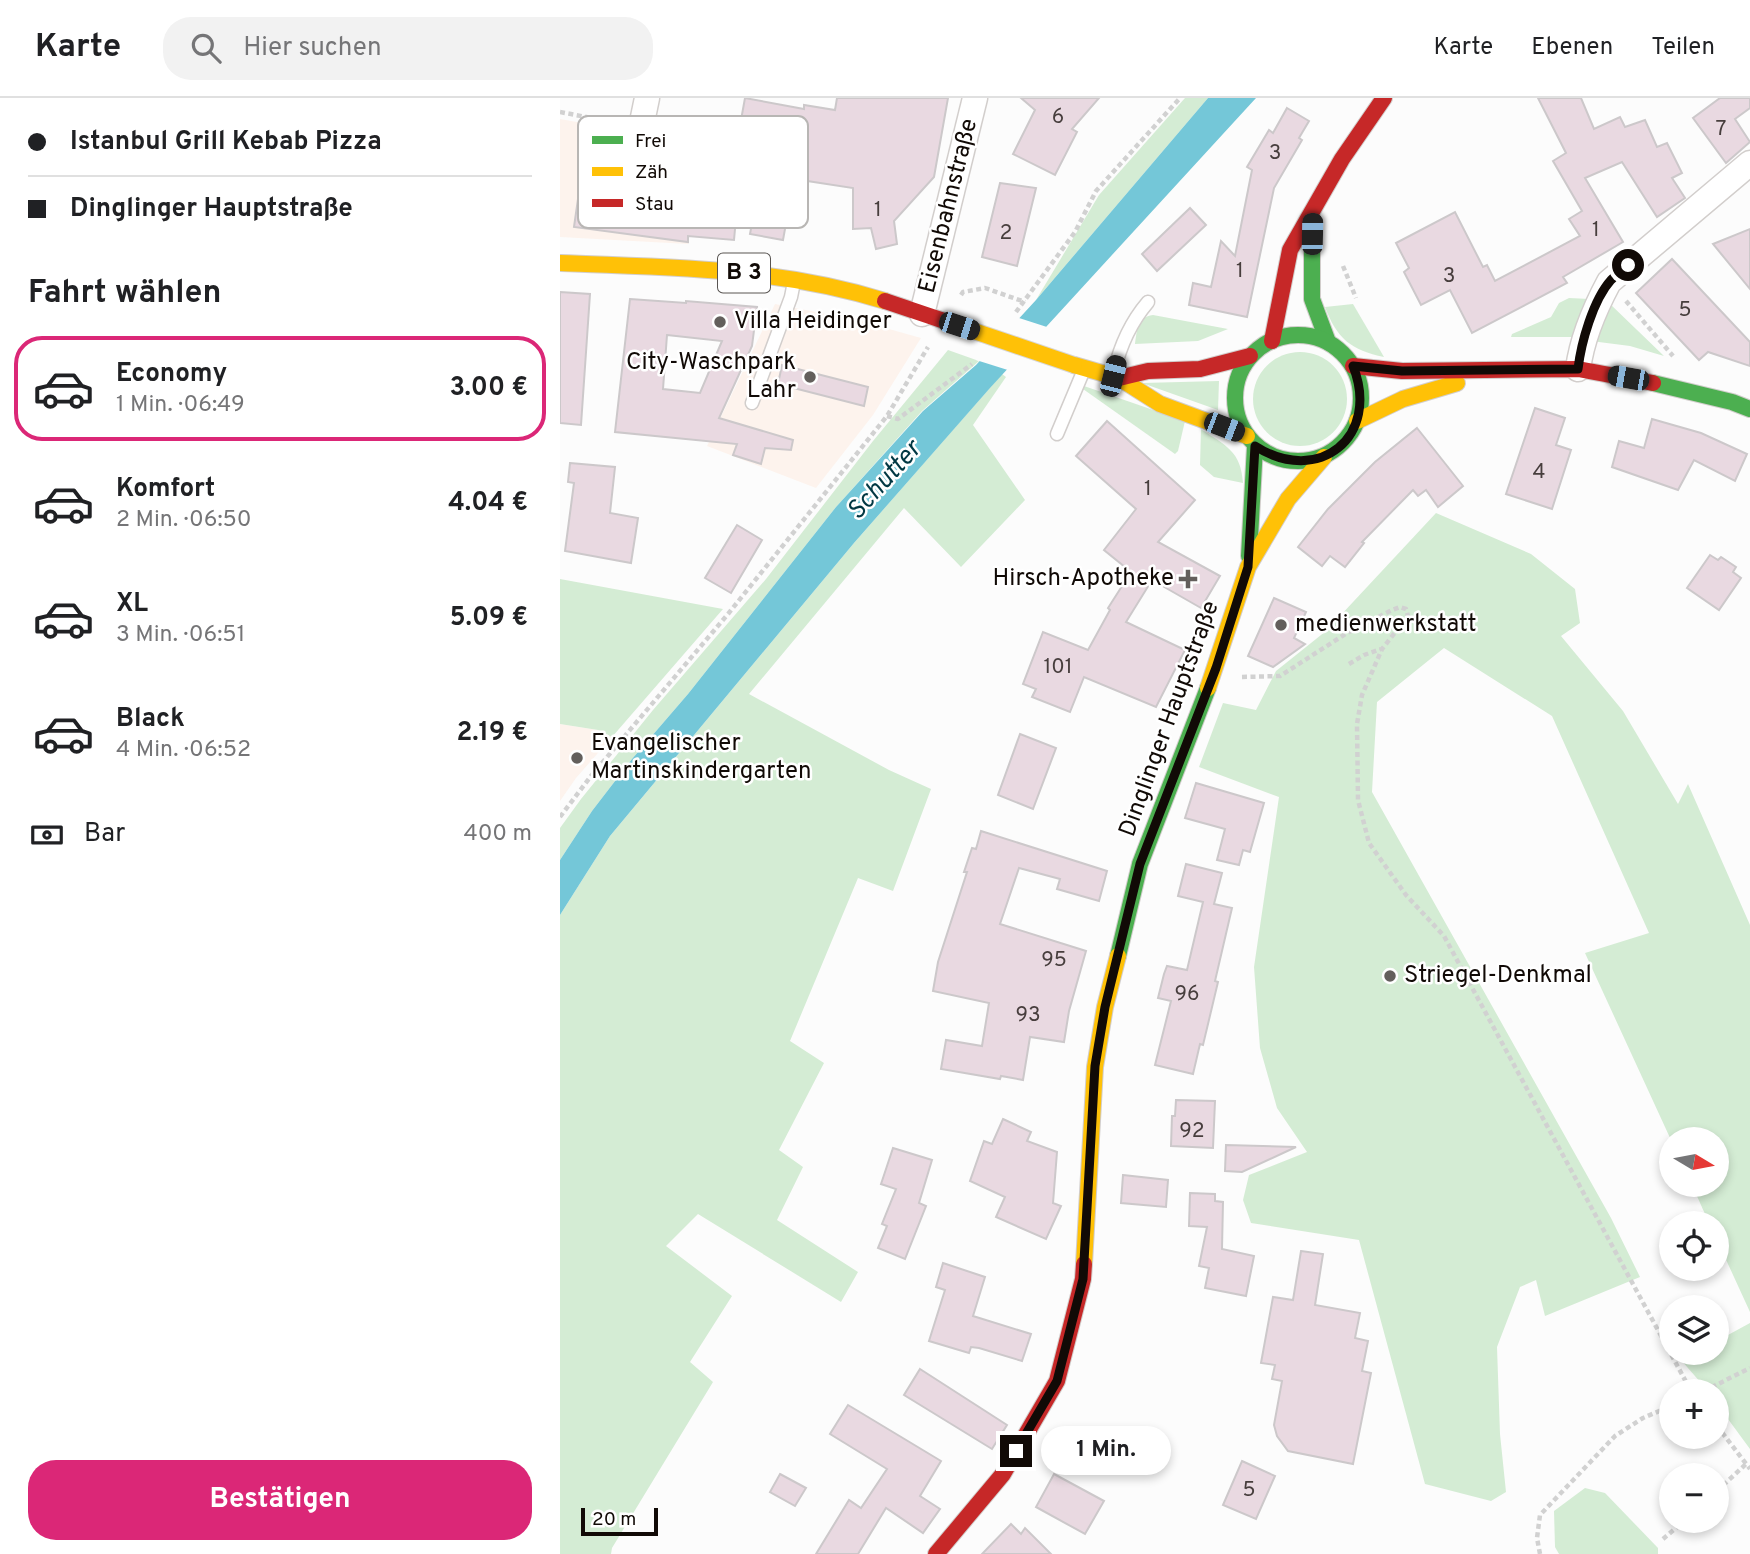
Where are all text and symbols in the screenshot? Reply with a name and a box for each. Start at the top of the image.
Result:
search box [163,17,653,80]
text: Karte [35,27,121,69]
icon: search [187,29,225,67]
text: Hier suchen [243,32,382,65]
text: Karte [1433,33,1493,63]
text: Ebenen [1531,33,1613,63]
text: Teilen [1651,33,1715,63]
house number: 6 [1052,104,1064,131]
legend [578,116,808,228]
street label: Eisenbahnstraße [913,116,985,296]
house number: 7 [1716,116,1727,143]
text: Istanbul Grill Kebab Pizza [70,126,382,159]
text: Frei [635,130,666,154]
house number: 3 [1269,140,1281,167]
text: Zäh [635,161,668,185]
text: Dinglinger Hauptstraße [70,193,353,226]
text: Stau [635,193,674,217]
house number: 1 [874,197,882,224]
car [1302,213,1323,255]
house number: 1 [1592,217,1600,244]
house number: 2 [1000,220,1012,247]
route start [1612,249,1644,281]
road number: B 3 [718,254,770,292]
house number: 1 [1236,258,1244,285]
house number: 3 [1443,263,1455,290]
text: Fahrt wählen [28,274,221,314]
house number: 5 [1678,297,1692,324]
place label: Villa Heidinger [734,307,892,337]
car [936,310,983,342]
marker: Villa Heidinger [712,314,728,330]
place label: City-Waschpark Lahr [626,348,796,406]
car [1098,353,1129,399]
icon: car [32,357,95,420]
text: Economy [116,358,227,391]
car [1606,364,1651,392]
marker: City-Waschpark Lahr [802,369,818,385]
text: 3.00 € [449,372,528,405]
text: 1 Min. · 06:49 [116,391,245,420]
car [1201,410,1248,444]
water label: Schutter [841,433,931,528]
house number: 4 [1532,459,1546,486]
icon: car [32,472,95,535]
text: Komfort [116,473,215,506]
house number: 1 [1144,476,1152,503]
text: 4.04 € [448,487,528,520]
text: 2 Min. · 06:50 [116,506,252,535]
place label: Hirsch-Apotheke [993,564,1174,594]
marker: Hirsch-Apotheke [1180,571,1196,587]
icon: car [32,587,95,650]
text: XL [116,588,148,621]
street label: Dinglinger Hauptstraße [1113,597,1227,841]
text: 5.09 € [450,602,528,635]
place label: medienwerkstatt [1295,610,1477,640]
marker: medienwerkstatt [1273,617,1289,633]
text: 3 Min. · 06:51 [116,621,245,650]
house number: 101 [1043,654,1073,681]
icon: car [32,702,95,765]
text: Black [116,703,185,736]
text: 2.19 € [456,717,528,750]
place label: Evangelischer Martinskindergarten [591,729,812,787]
text: 4 Min. · 06:52 [116,736,251,765]
marker: Evangelischer Martinskindergarten [569,750,585,766]
icon: cash [28,816,66,854]
text: Bar [84,818,125,851]
text: 400 m [463,820,532,849]
house number: 95 [1041,947,1067,974]
place label: Striegel-Denkmal [1404,961,1592,991]
marker: Striegel-Denkmal [1382,968,1398,984]
house number: 96 [1174,981,1200,1008]
house number: 93 [1015,1002,1041,1029]
house number: 92 [1179,1118,1205,1145]
north arrow [1659,1127,1729,1197]
map controls [1659,1127,1729,1533]
button: locate [1659,1211,1729,1281]
button: layers [1659,1295,1729,1365]
button: + [1659,1379,1729,1449]
callout: 1 Min. [1040,1426,1170,1476]
route end [1000,1435,1032,1467]
text: 1 Min. [1076,1436,1136,1465]
button: Bestätigen [28,1460,532,1540]
button: − [1659,1463,1729,1533]
house number: 5 [1242,1477,1256,1504]
scale bar [581,1505,658,1537]
text: 20 m [592,1508,636,1532]

